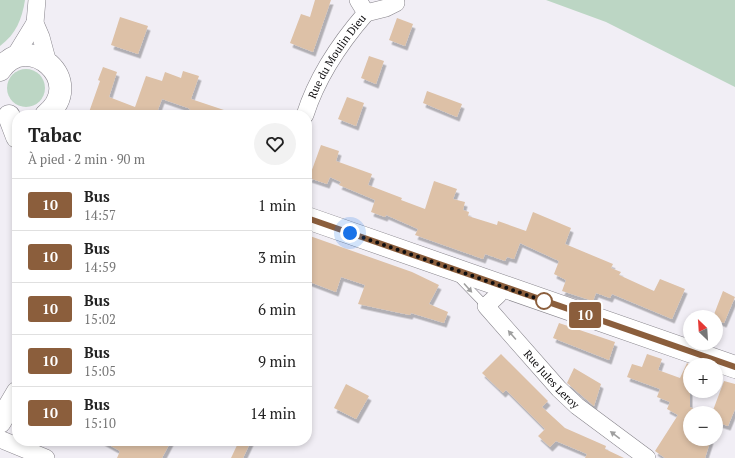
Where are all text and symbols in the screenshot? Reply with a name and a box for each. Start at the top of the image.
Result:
street label: Rue du Moulin Dieu [305,11,369,101]
text: Tabac [28,122,82,147]
button: heart [254,123,296,165]
text: À pied · 2 min · 90 m [28,150,145,168]
text: Bus [84,186,110,206]
text: 10 [42,195,58,214]
text: 1 min [258,195,296,215]
text: 14:57 [84,206,116,224]
your location [340,223,360,243]
text: Bus [84,238,110,258]
text: 10 [42,247,58,266]
text: 3 min [258,247,296,267]
text: 14:59 [84,258,116,276]
one-way arrow [463,283,473,293]
text: Bus [84,290,110,310]
unlabelled marker [535,292,553,310]
text: 10 [42,299,58,318]
text: 6 min [258,299,296,319]
line badge: 10 [567,302,603,328]
text: 10 [577,305,593,324]
text: 15:02 [84,310,116,328]
north arrow [683,310,723,350]
map controls [683,310,723,446]
one-way arrow [508,330,517,341]
text: Bus [84,342,110,362]
street label: Rue Jules Leroy [521,347,583,412]
text: 10 [42,351,58,370]
text: 9 min [258,351,296,371]
button: + [683,358,723,398]
text: 15:05 [84,362,116,380]
text: Bus [84,394,110,414]
text: 10 [42,403,58,422]
text: 14 min [250,403,296,423]
button: − [683,406,723,446]
text: 15:10 [84,414,116,432]
one-way arrow [610,431,621,439]

